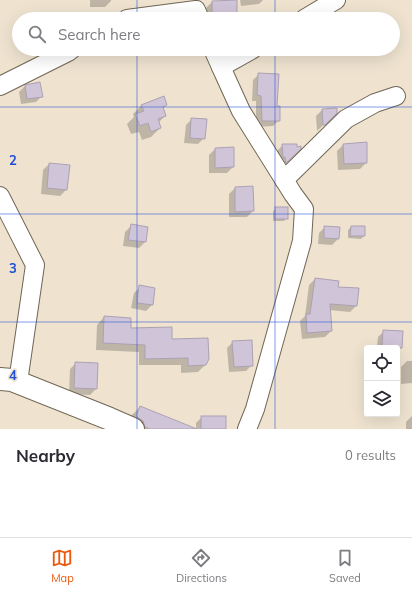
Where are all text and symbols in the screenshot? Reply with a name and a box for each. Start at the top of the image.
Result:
search box [12,12,400,56]
icon: search [26,23,48,45]
text: Search here [58,25,140,44]
text: 2 [9,152,17,168]
text: 3 [9,260,17,276]
map controls [364,345,400,417]
button: locate [364,345,400,381]
text: 4 [9,367,17,383]
button: layers [364,381,400,417]
text: Nearby [16,445,75,466]
text: 0 results [345,447,396,463]
tab: Map [51,547,74,585]
tab: Directions [176,547,227,585]
tab: Saved [329,547,361,585]

